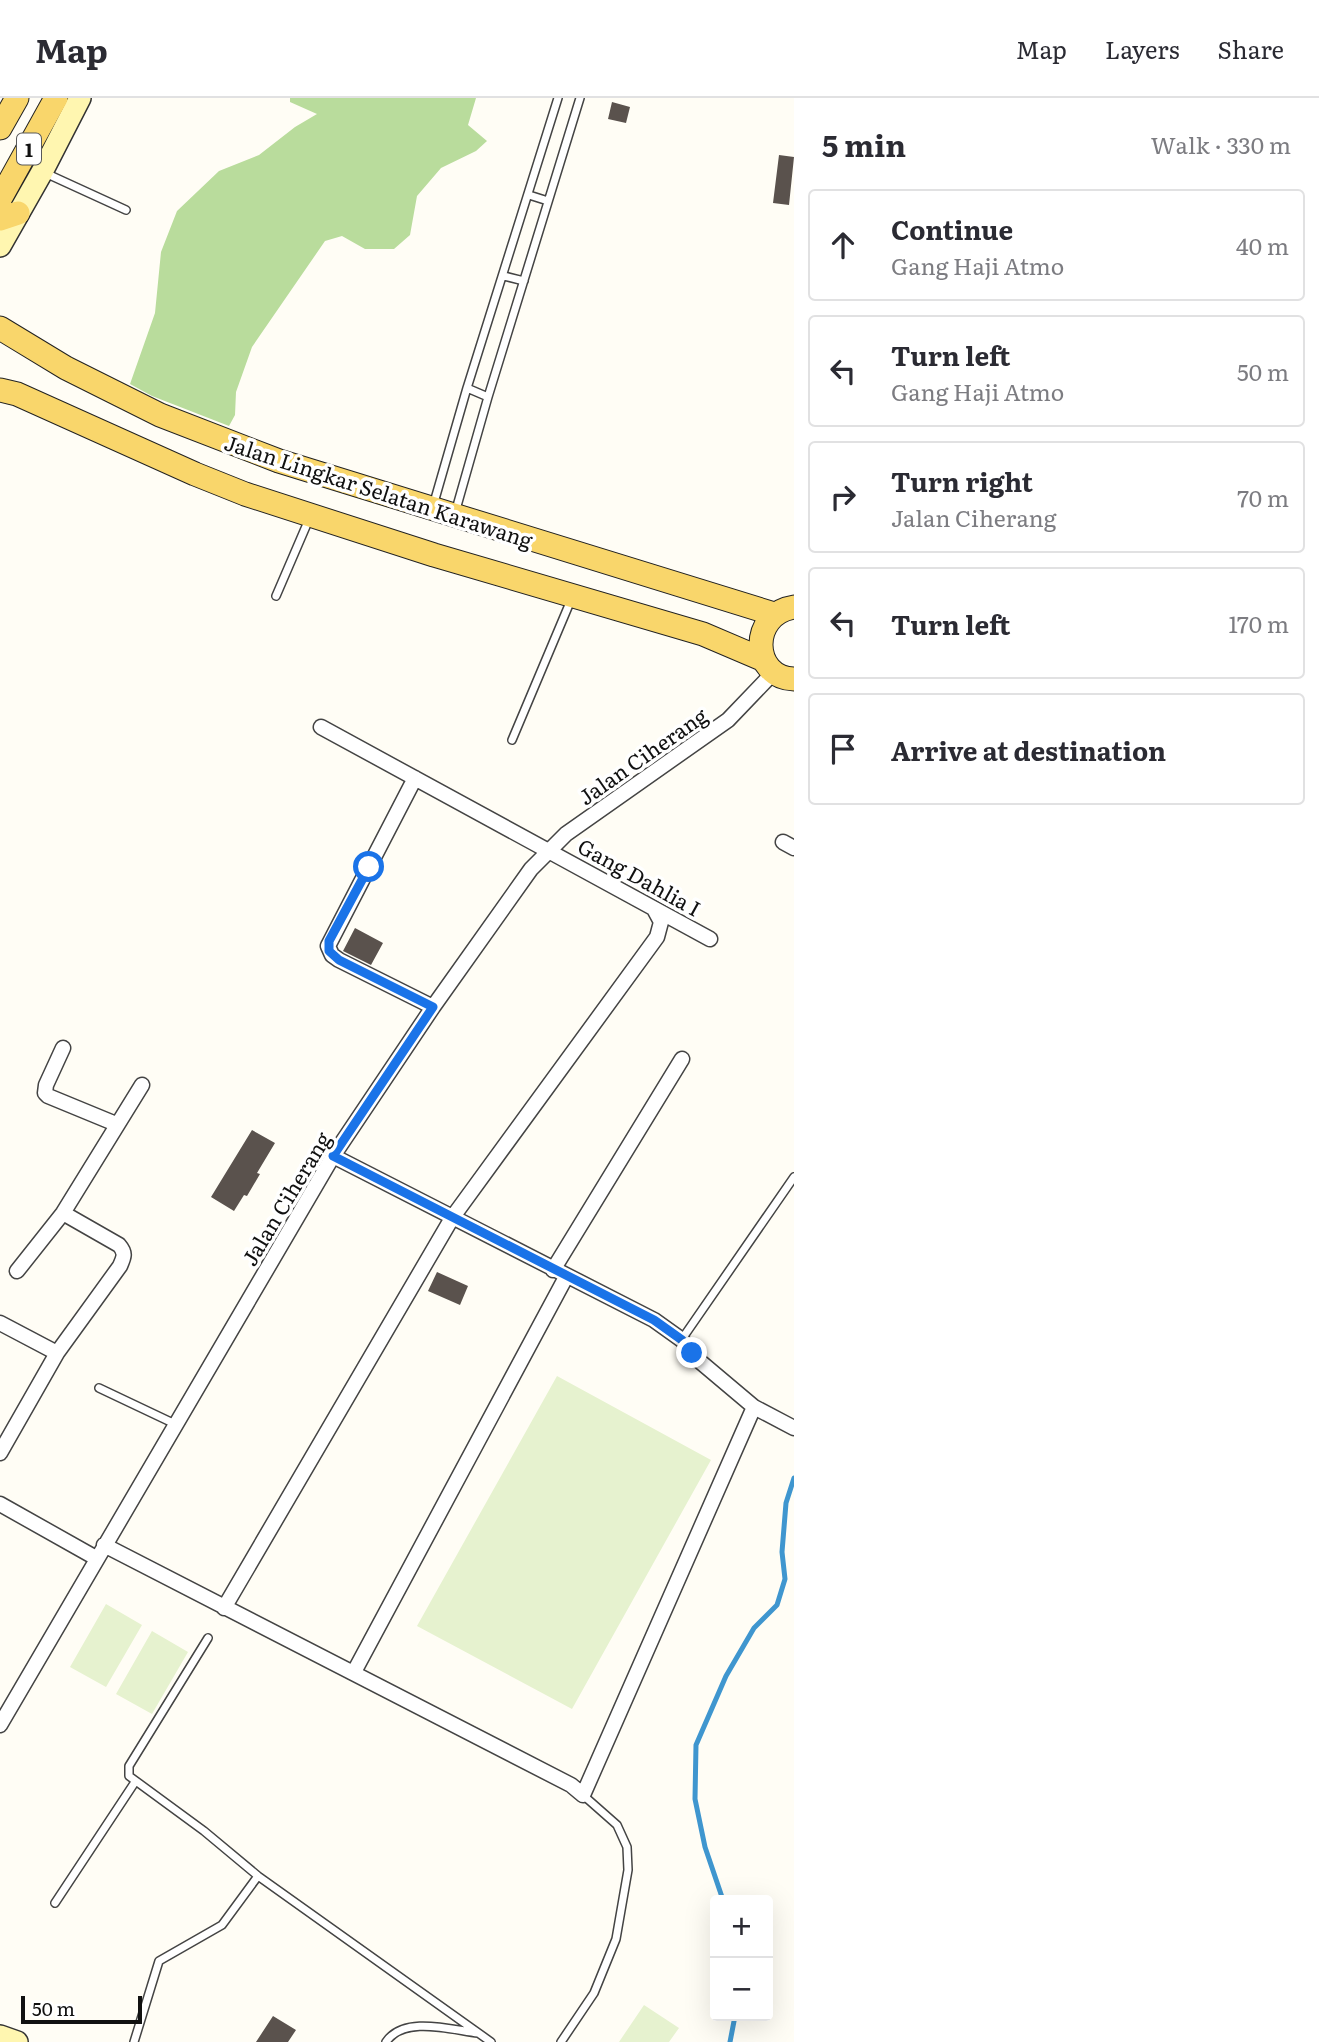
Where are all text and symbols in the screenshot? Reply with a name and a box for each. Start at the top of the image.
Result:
text: Map [35,24,108,73]
text: Map [1016,31,1067,66]
text: Layers [1105,31,1179,66]
text: Share [1217,31,1284,66]
text: 5 min [822,122,906,166]
text: Walk · 330 m [1151,127,1291,161]
road number: 1 [17,134,41,164]
text: Continue [891,209,1013,248]
icon: ahead [824,226,862,264]
text: 40 m [1236,228,1289,262]
text: Gang Haji Atmo [891,248,1064,282]
text: Turn left [891,335,1010,374]
icon: left [824,352,862,390]
text: 50 m [1237,354,1289,388]
text: Gang Haji Atmo [891,374,1064,408]
street label: Jalan Lingkar Selatan Karawang [221,425,537,555]
text: Turn right [891,461,1033,500]
icon: right [824,478,862,516]
text: 70 m [1237,480,1289,514]
text: Jalan Ciherang [891,500,1057,534]
icon: left [824,604,862,642]
text: Turn left [891,604,1010,643]
text: 170 m [1228,606,1289,640]
street label: Jalan Ciherang [571,699,713,811]
icon: arrive [824,730,862,768]
text: Arrive at destination [891,730,1166,769]
street label: Gang Dahlia I [573,829,707,923]
route start [353,851,384,882]
street label: Jalan Ciherang [233,1125,337,1271]
route end [676,1337,707,1368]
map controls [710,1895,773,2021]
button: + [710,1895,773,1958]
button: − [710,1958,773,2021]
scale bar [21,1993,142,2025]
text: 50 m [32,1994,75,2022]

